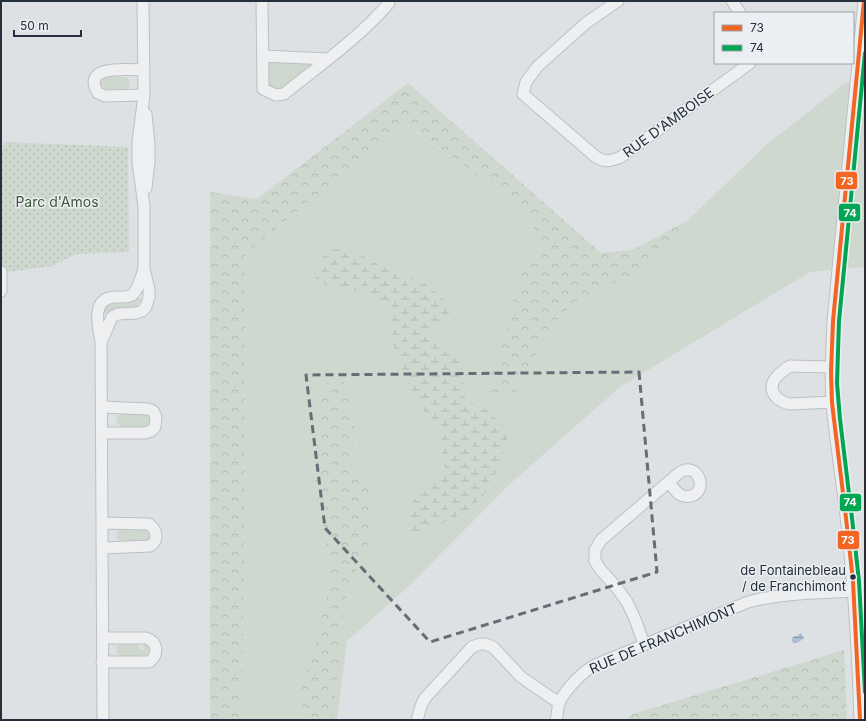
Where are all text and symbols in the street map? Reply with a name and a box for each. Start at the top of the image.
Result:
scale bar [14,12,81,38]
legend [714,12,854,64]
text: 50 m [20,18,49,33]
text: 73 [750,20,764,35]
text: 74 [750,40,764,55]
street label: RUE D'AMBOISE [619,83,717,161]
line badge: 73 [835,171,858,190]
text: 73 [840,174,854,188]
park label: Parc d'Amos [15,193,99,210]
line badge: 74 [838,203,861,222]
text: 74 [843,206,857,220]
line badge: 74 [839,493,862,512]
text: 74 [843,495,857,509]
line badge: 73 [837,530,860,550]
text: 73 [841,533,855,547]
place label: de Fontainebleau / de Franchimont [740,562,846,594]
marker: de Fontainebleau / de Franchimont [848,572,858,582]
street label: RUE DE FRANCHIMONT [586,599,740,677]

